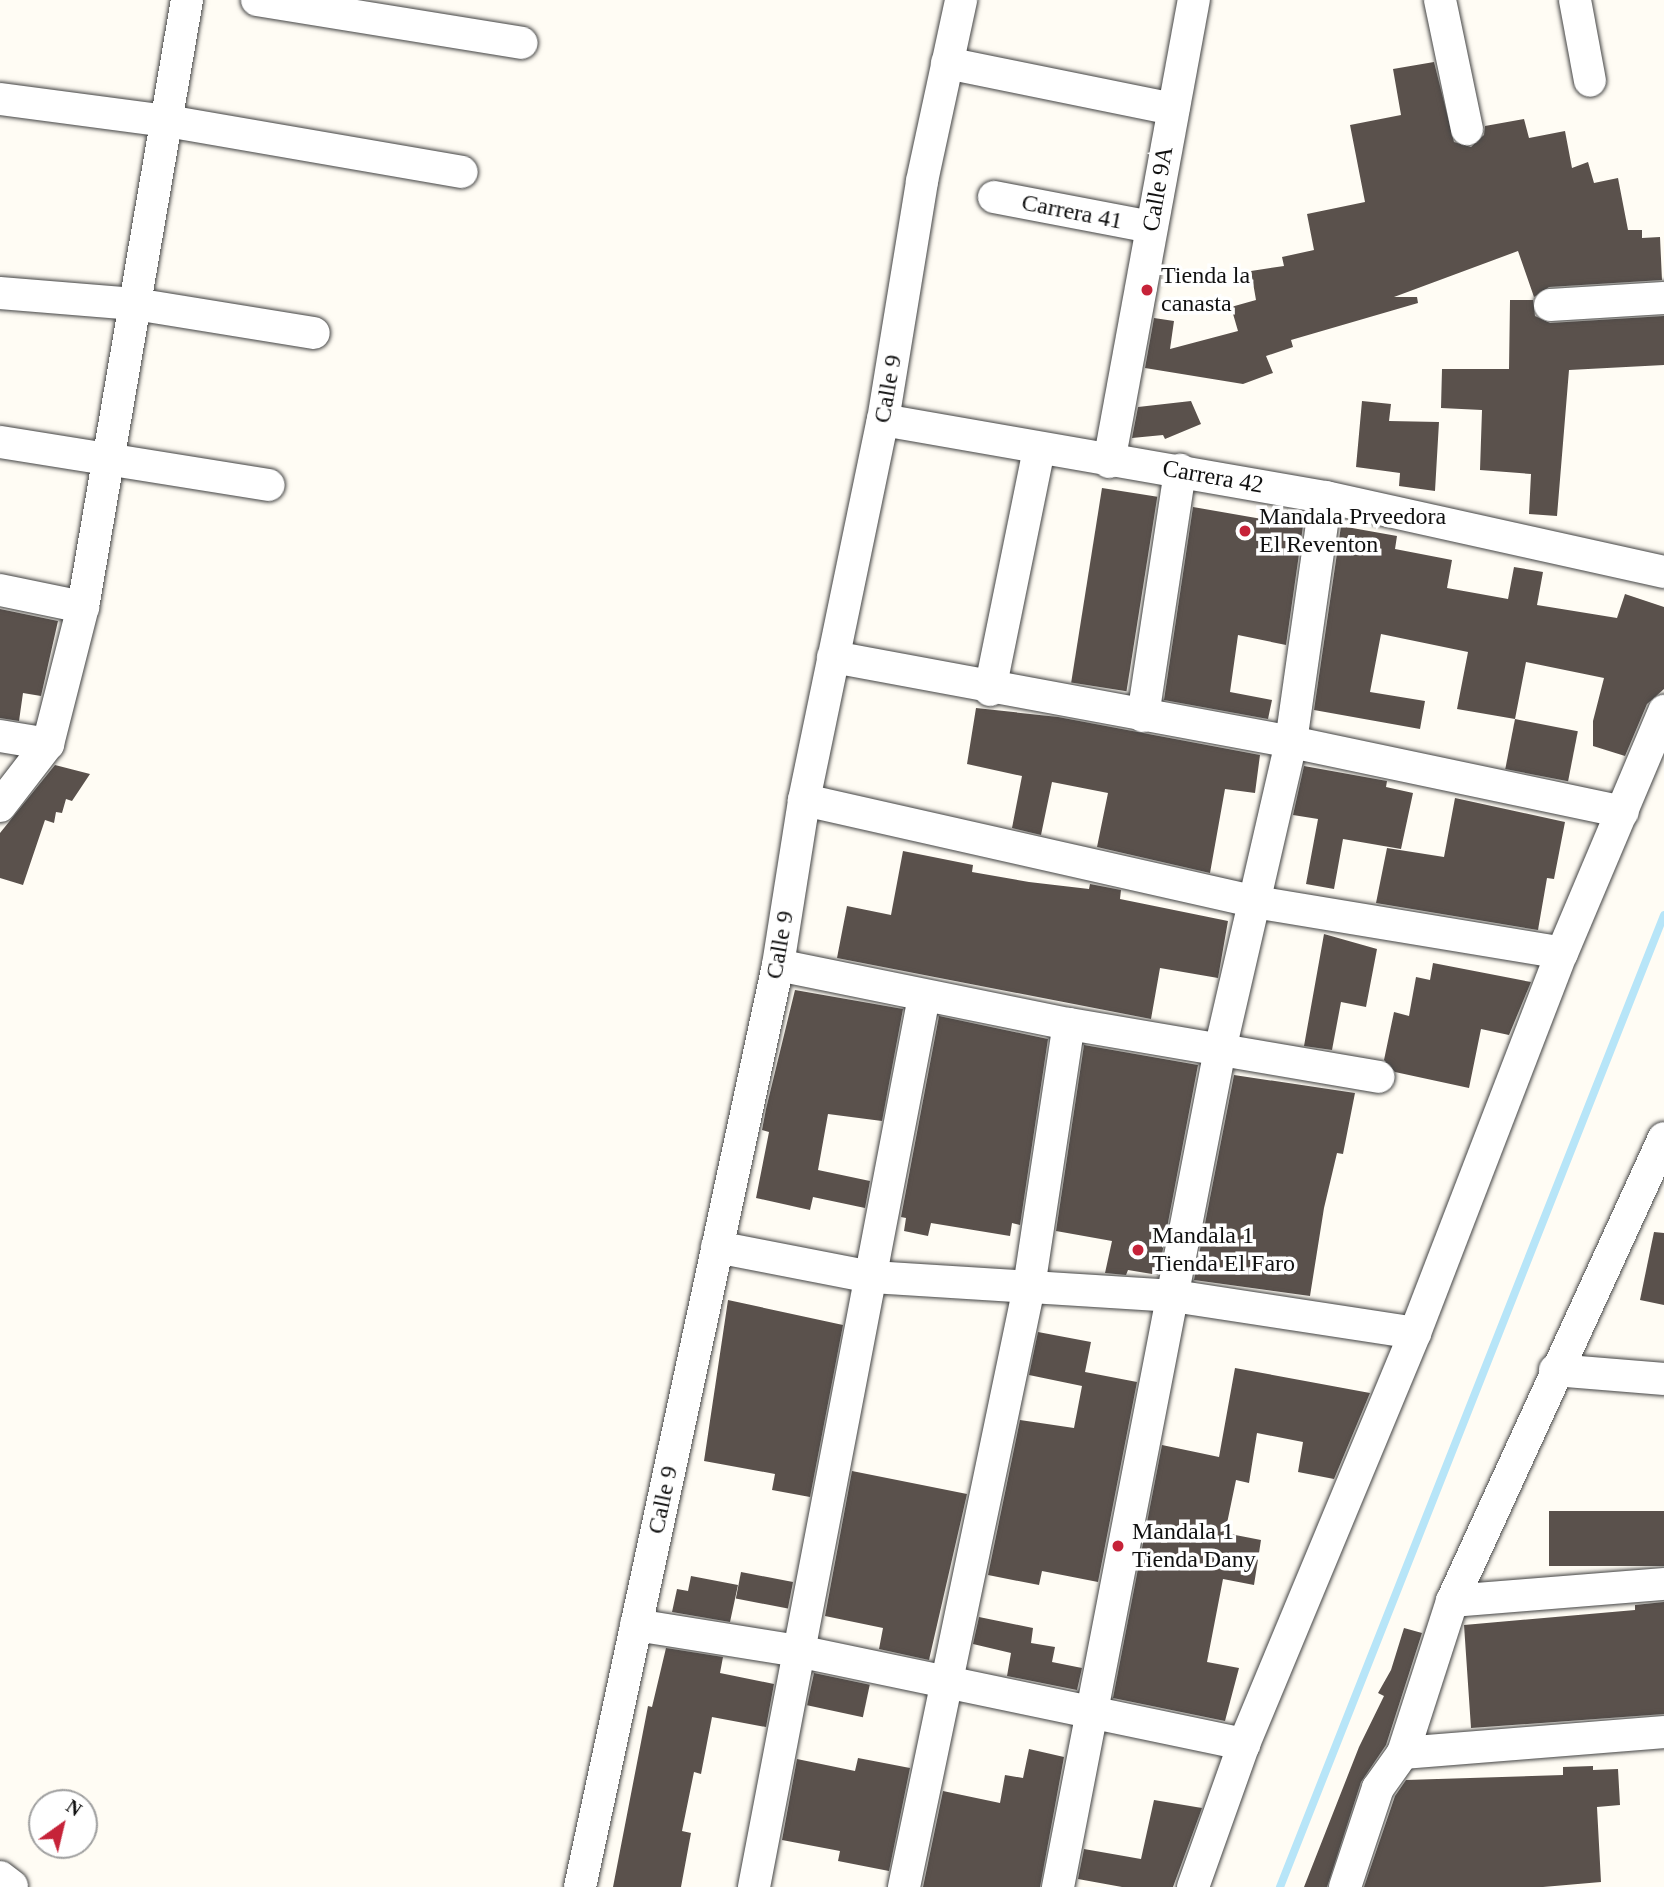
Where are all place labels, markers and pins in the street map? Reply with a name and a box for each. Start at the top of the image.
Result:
place label: Tienda la canasta [1161,262,1250,318]
marker: Tienda la canasta [1139,282,1155,298]
place label: Mandala Prveedora El Reventon [1259,503,1446,559]
marker: Mandala Prveedora El Reventon [1237,523,1253,539]
place label: Mandala 1 Tienda El Faro [1152,1222,1295,1278]
marker: Mandala 1 Tienda El Faro [1130,1242,1146,1258]
place label: Mandala 1 Tienda Dany [1132,1518,1256,1574]
marker: Mandala 1 Tienda Dany [1110,1538,1126,1554]

